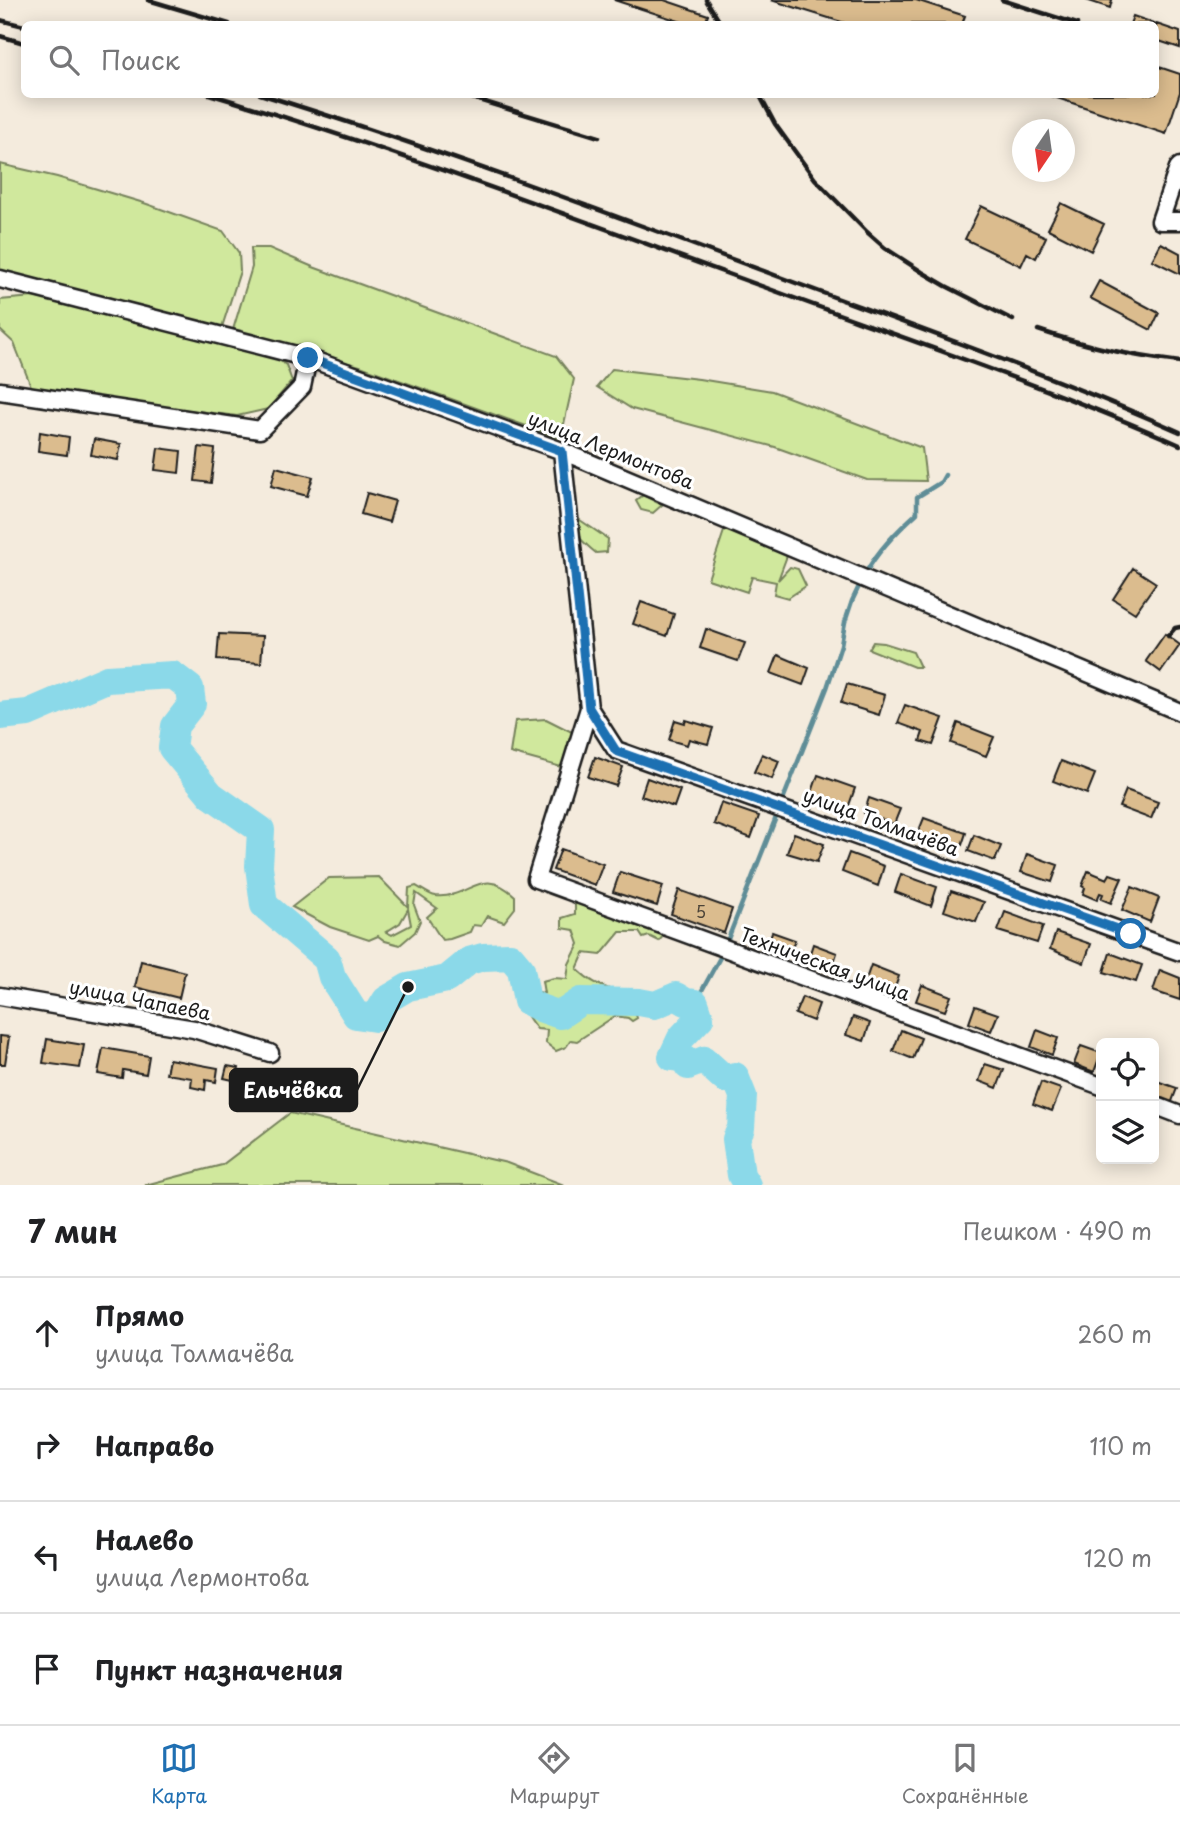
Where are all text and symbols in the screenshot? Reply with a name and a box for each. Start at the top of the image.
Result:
search box [21,21,1159,98]
text: Поиск [101,40,180,79]
icon: search [45,41,83,79]
north arrow [1012,119,1075,182]
route end [292,342,323,373]
street label: улица Лермонтова [524,403,699,495]
street label: улица Толмачёва [799,780,963,862]
house number: 5 [696,899,706,923]
route start [1115,918,1146,949]
street label: Техническая улица [736,919,914,1007]
street label: улица Чапаева [67,972,213,1026]
map controls [1096,1038,1159,1164]
button: locate [1096,1038,1159,1101]
callout: Ельчёвка [230,1069,357,1111]
text: Ельчёвка [243,1073,343,1105]
button: layers [1096,1101,1159,1164]
text: 7 мин [28,1208,118,1253]
text: Пешком · 490 m [963,1213,1152,1248]
text: Прямо [95,1296,184,1335]
icon: ahead [28,1314,66,1352]
text: 260 m [1077,1316,1152,1351]
text: улица Толмачёва [95,1335,294,1370]
icon: right [28,1426,66,1464]
text: Направо [95,1426,214,1465]
text: 110 m [1090,1428,1152,1463]
text: Налево [95,1520,193,1559]
icon: left [28,1538,66,1576]
text: 120 m [1084,1540,1152,1575]
text: улица Лермонтова [95,1559,309,1594]
icon: arrive [28,1650,66,1688]
text: Пункт назначения [95,1650,343,1689]
tab: Карта [151,1739,207,1809]
tab: Маршрут [509,1739,599,1809]
tab: Сохранённые [902,1739,1029,1809]

